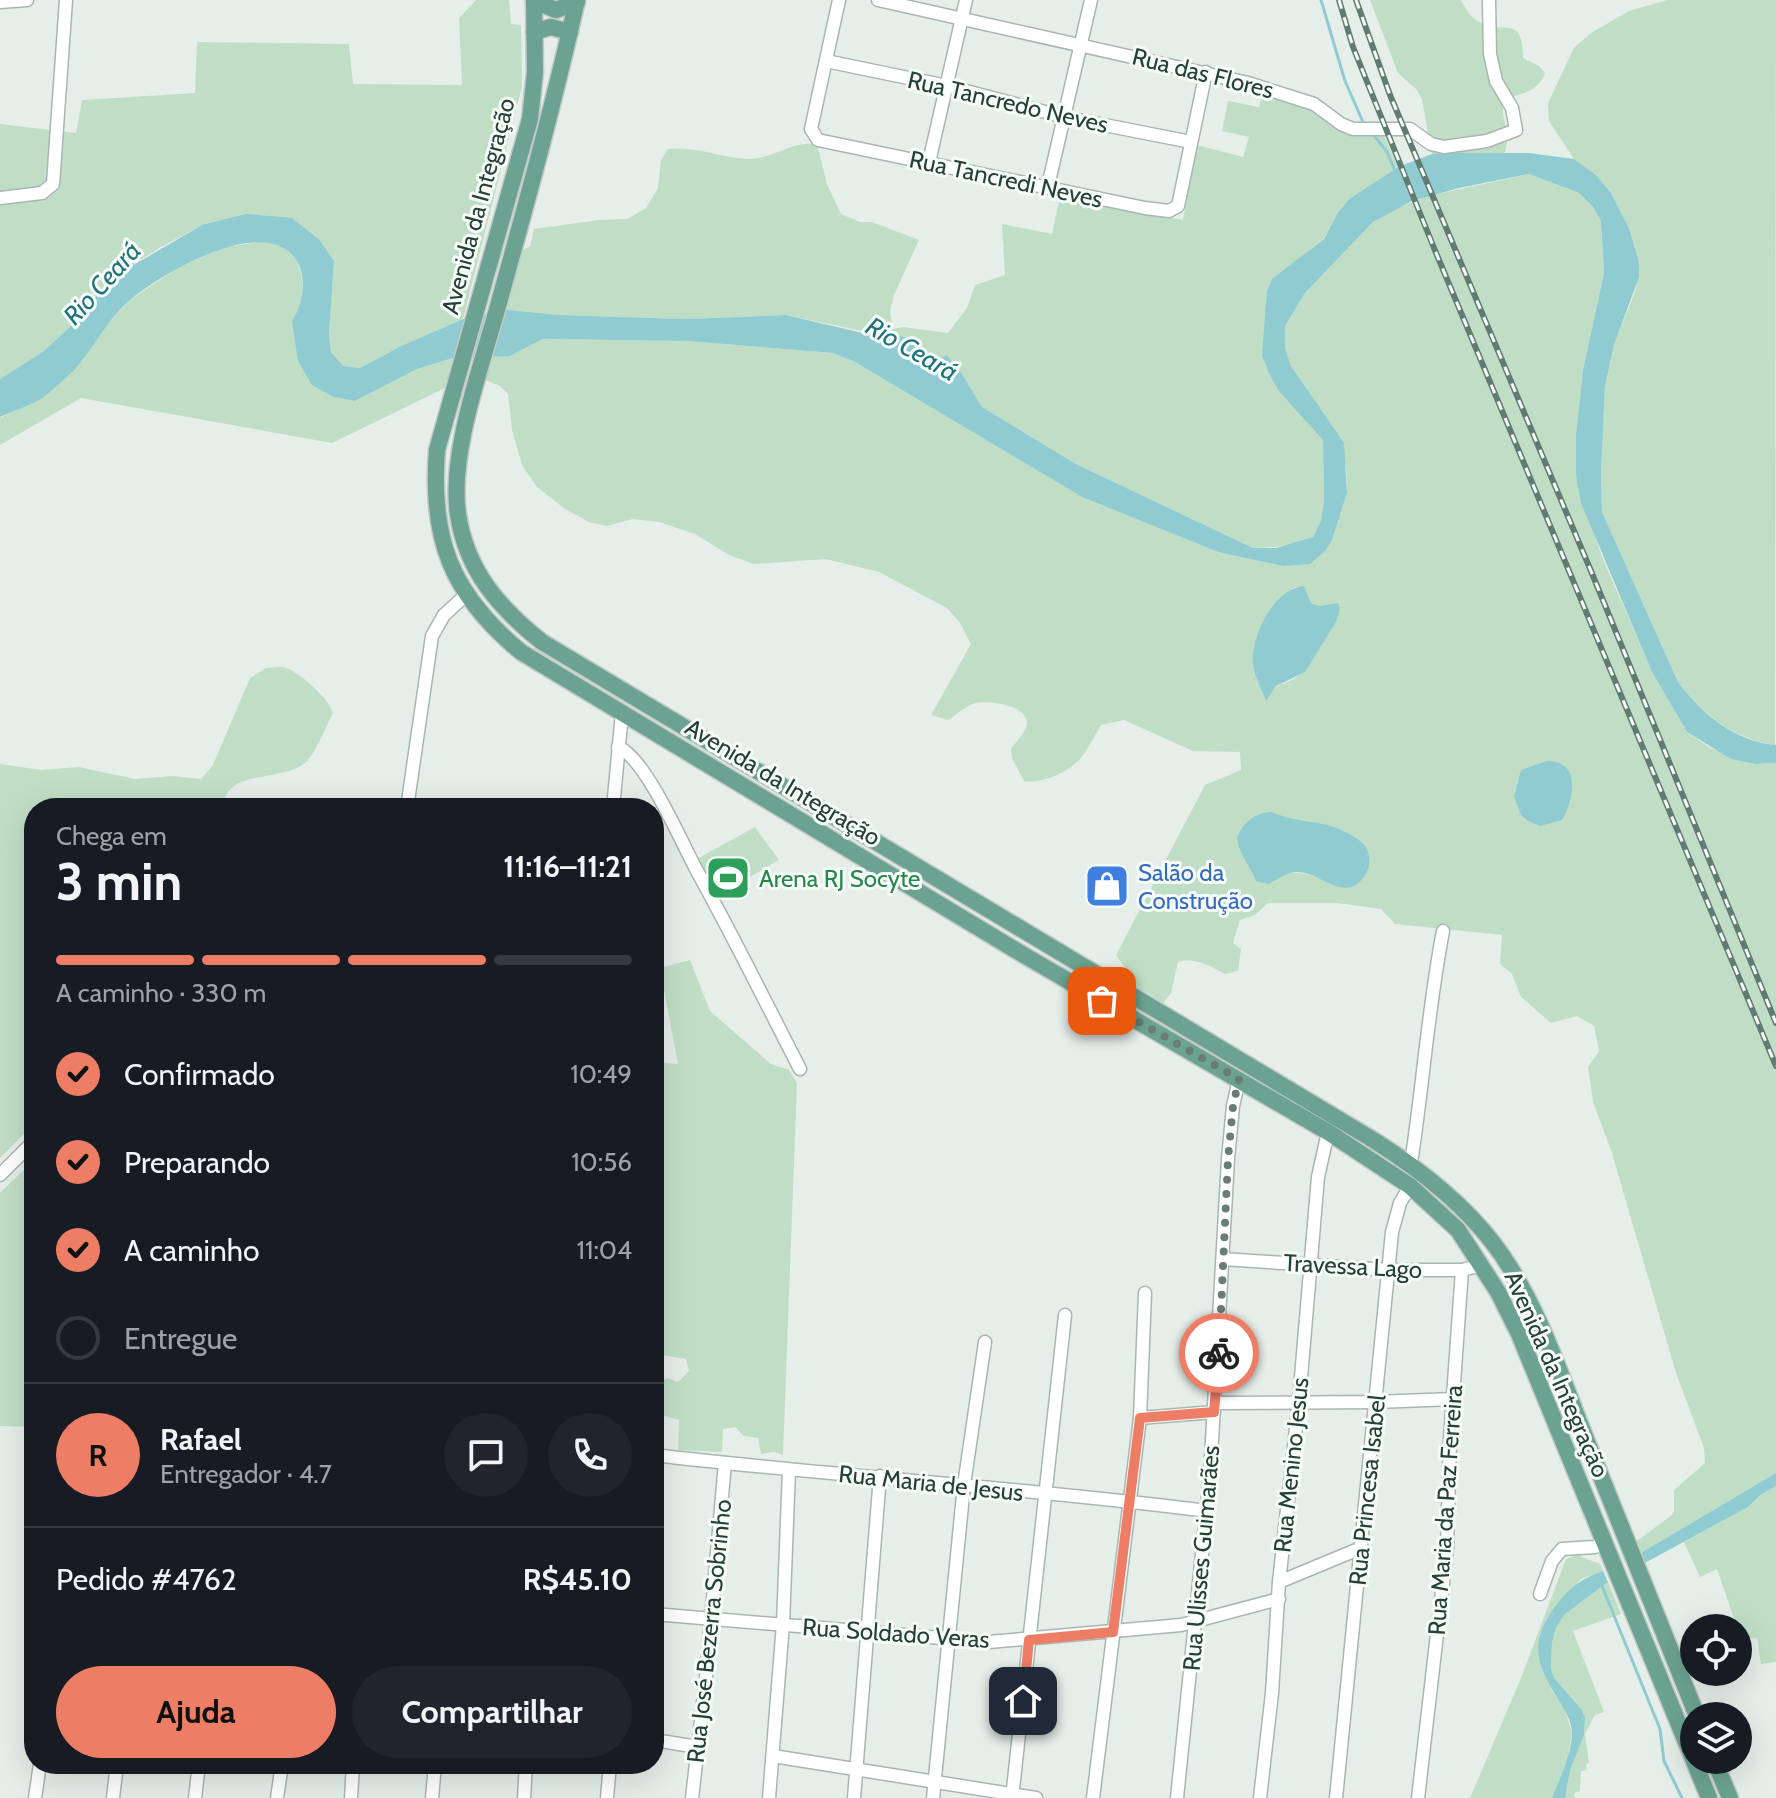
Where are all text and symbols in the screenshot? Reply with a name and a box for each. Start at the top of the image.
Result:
street label: Rua das Flores [1129,41,1277,105]
street label: Rua Tancredo Neves [905,65,1111,139]
street label: Avenida da Integração [435,95,521,317]
street label: Rua Tancredi Neves [907,144,1105,214]
water label: Rio Ceará [56,235,148,331]
water label: Rio Ceará [860,310,964,388]
street label: Avenida da Integração [680,712,886,852]
text: Chega em [56,820,167,852]
text: 11:16–11:21 [503,848,632,885]
text: 3 min [56,850,182,913]
sports icon: Arena RJ Socyte [704,854,752,902]
place label: Salão da Construção [1138,858,1253,915]
shop icon: Salão da Construção [1083,862,1131,910]
place label: Arena RJ Socyte [759,864,920,893]
pin [1068,967,1136,1035]
text: A caminho · 330 m [56,977,266,1009]
icon: bag [1080,979,1124,1023]
icon: check [56,1052,100,1096]
text: Confirmado [124,1056,275,1093]
text: 10:49 [570,1058,632,1090]
icon: check [56,1140,100,1184]
text: Preparando [124,1144,270,1181]
text: 10:56 [571,1146,632,1178]
icon: check [56,1228,100,1272]
text: A caminho [124,1232,259,1269]
text: 11:04 [576,1234,632,1266]
street label: Travessa Lago [1283,1248,1423,1284]
street label: Avenida da Integração [1498,1266,1616,1482]
courier [1179,1313,1259,1393]
text: Entregue [124,1320,237,1357]
icon: bike [1197,1331,1241,1375]
street label: Rua Menino Jesus [1267,1376,1315,1554]
street label: Rua Maria da Paz Ferreira [1422,1383,1468,1636]
street label: Rua Princesa Isabel [1343,1393,1391,1587]
button: chat [444,1413,528,1497]
button: phone [548,1413,632,1497]
text: Rafael [160,1421,242,1458]
text: R [89,1437,107,1474]
street label: Rua Ulisses Guimarães [1177,1444,1225,1672]
text: Entregador · 4.7 [160,1458,332,1490]
street label: Rua Maria de Jesus [837,1459,1025,1507]
street label: Rua José Bezerra Sobrinho [681,1498,737,1764]
text: Pedido #4762 [56,1561,237,1598]
text: R$45.10 [523,1561,632,1598]
street label: Rua Soldado Veras [801,1612,991,1654]
map controls [1680,1614,1752,1774]
button: locate [1680,1614,1752,1686]
button: Ajuda [56,1666,336,1758]
button: Compartilhar [352,1666,632,1758]
pin [989,1667,1057,1735]
icon: home [1001,1679,1045,1723]
button: layers [1680,1702,1752,1774]

